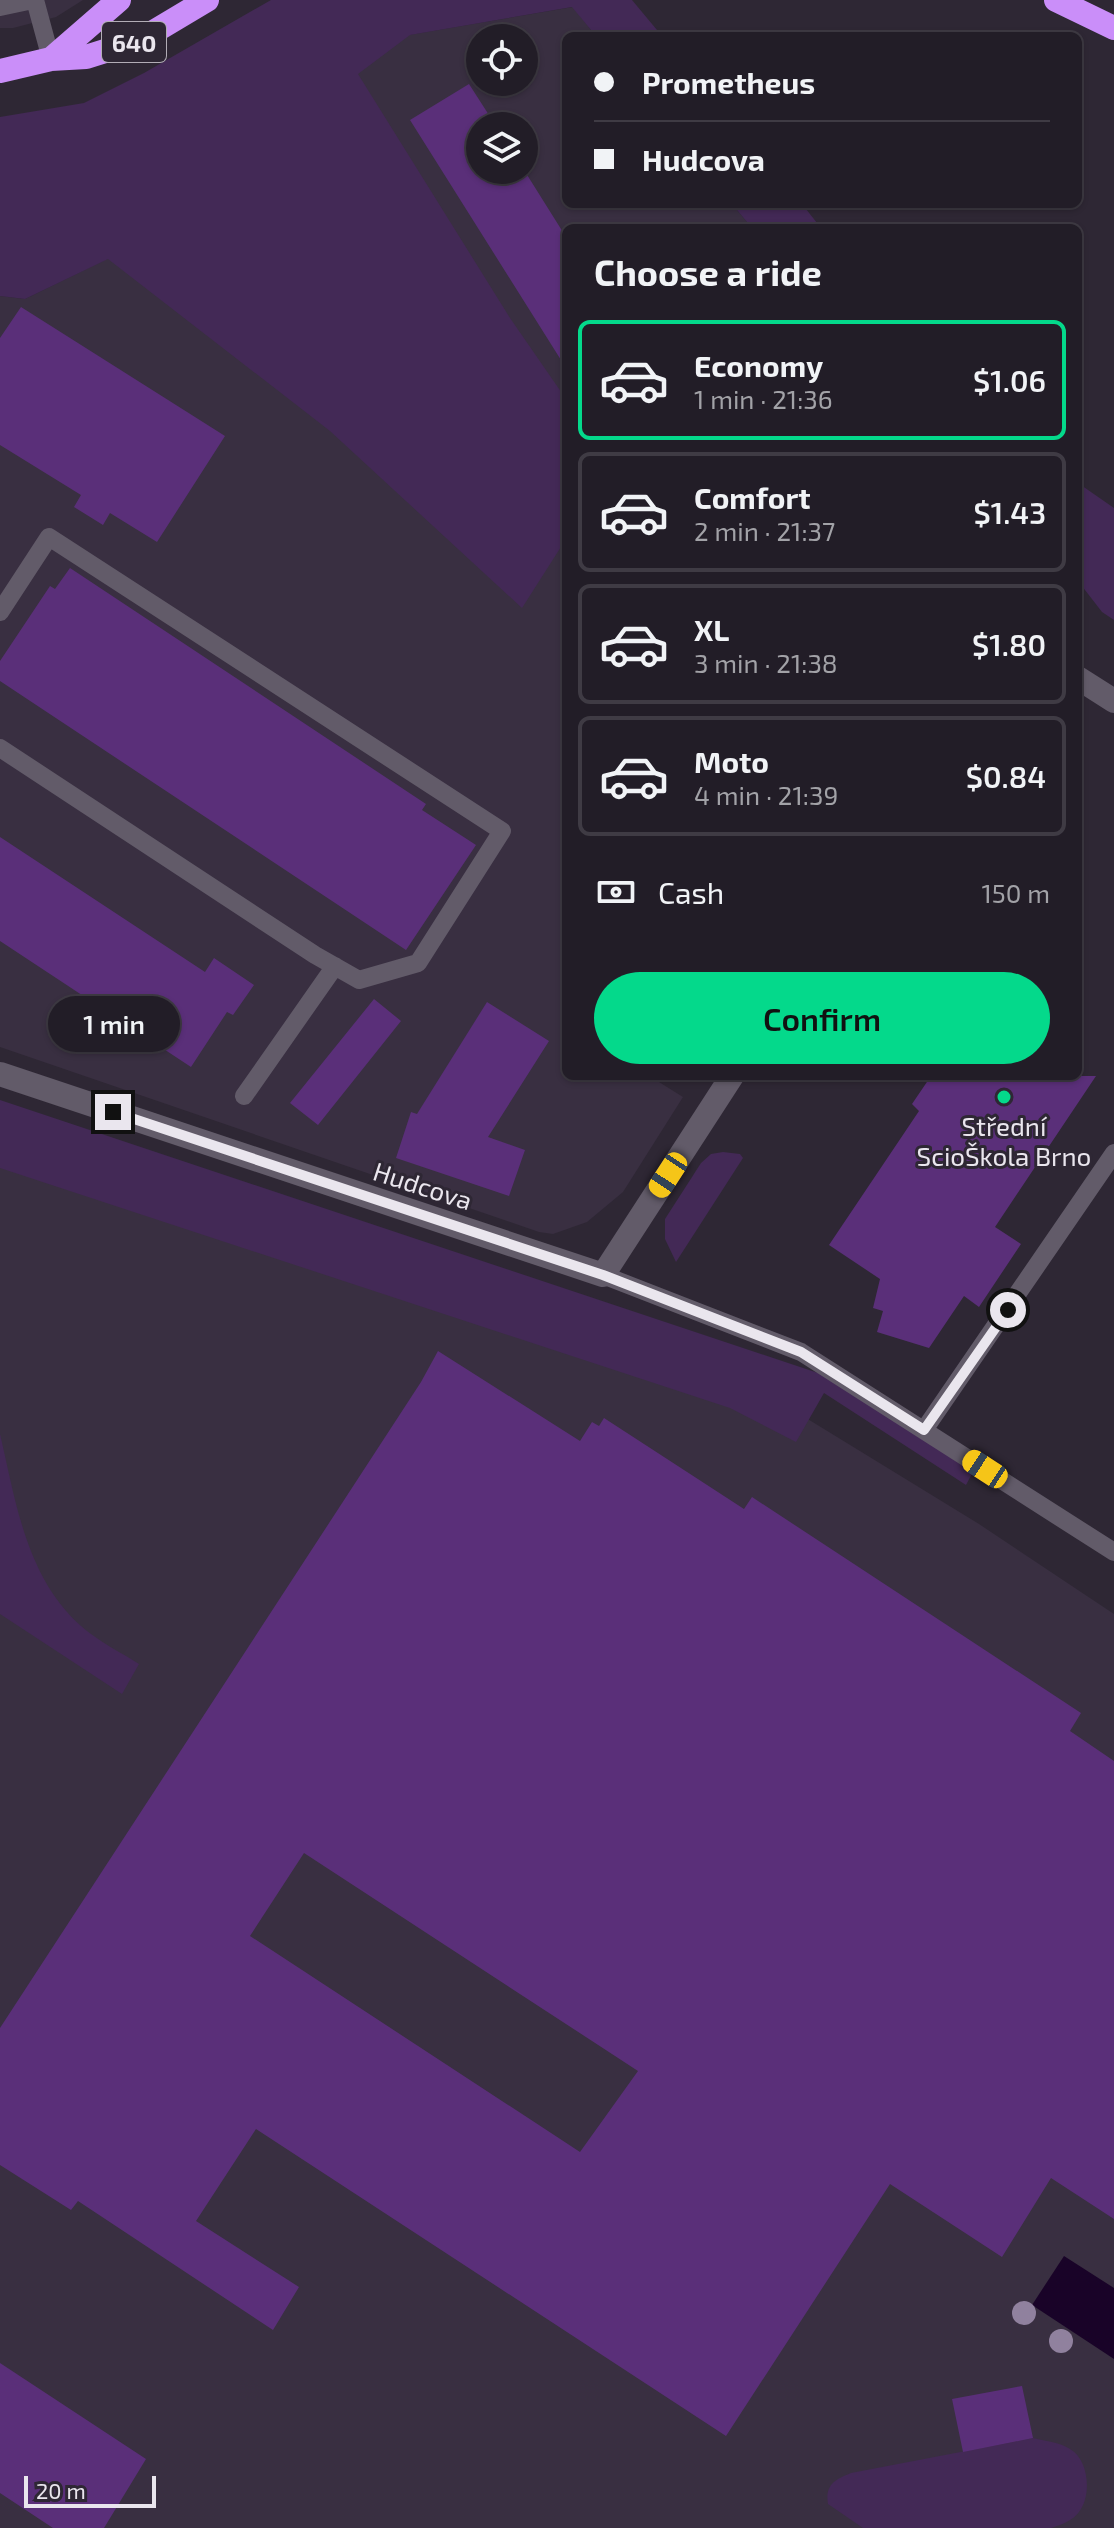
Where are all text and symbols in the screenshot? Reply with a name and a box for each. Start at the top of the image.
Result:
road number: 640 [102,22,166,62]
map controls [466,24,538,184]
button: locate [466,24,538,96]
text: Prometheus [642,64,815,100]
button: layers [466,112,538,184]
text: Hudcova [642,141,765,177]
text: Choose a ride [594,250,822,293]
icon: car [598,344,670,416]
text: Economy [694,347,823,383]
text: $1.06 [973,362,1046,398]
text: 1 min · 21:36 [694,383,833,414]
icon: car [598,476,670,548]
text: Comfort [694,479,811,515]
text: $1.43 [974,494,1046,530]
text: 2 min · 21:37 [694,515,835,546]
icon: car [598,608,670,680]
text: XL [694,611,729,647]
text: $1.80 [972,626,1046,662]
text: 3 min · 21:38 [694,647,838,678]
icon: car [598,740,670,812]
text: Moto [694,743,769,779]
text: $0.84 [966,758,1046,794]
text: 4 min · 21:39 [694,779,838,810]
icon: cash [594,870,638,914]
text: Cash [658,874,724,910]
text: 150 m [981,877,1050,908]
button: Confirm [594,972,1050,1064]
callout: 1 min [47,996,179,1052]
text: 1 min [83,1008,145,1039]
marker: Střední ScioŠkola Brno [995,1088,1013,1106]
route end [95,1094,131,1130]
place label: Střední ScioŠkola Brno [917,1110,1091,1171]
car [645,1148,691,1202]
street label: Hudcova [370,1154,476,1216]
route start [990,1292,1026,1328]
car [958,1446,1012,1492]
scale bar [24,2472,156,2508]
text: 20 m [36,2477,86,2503]

